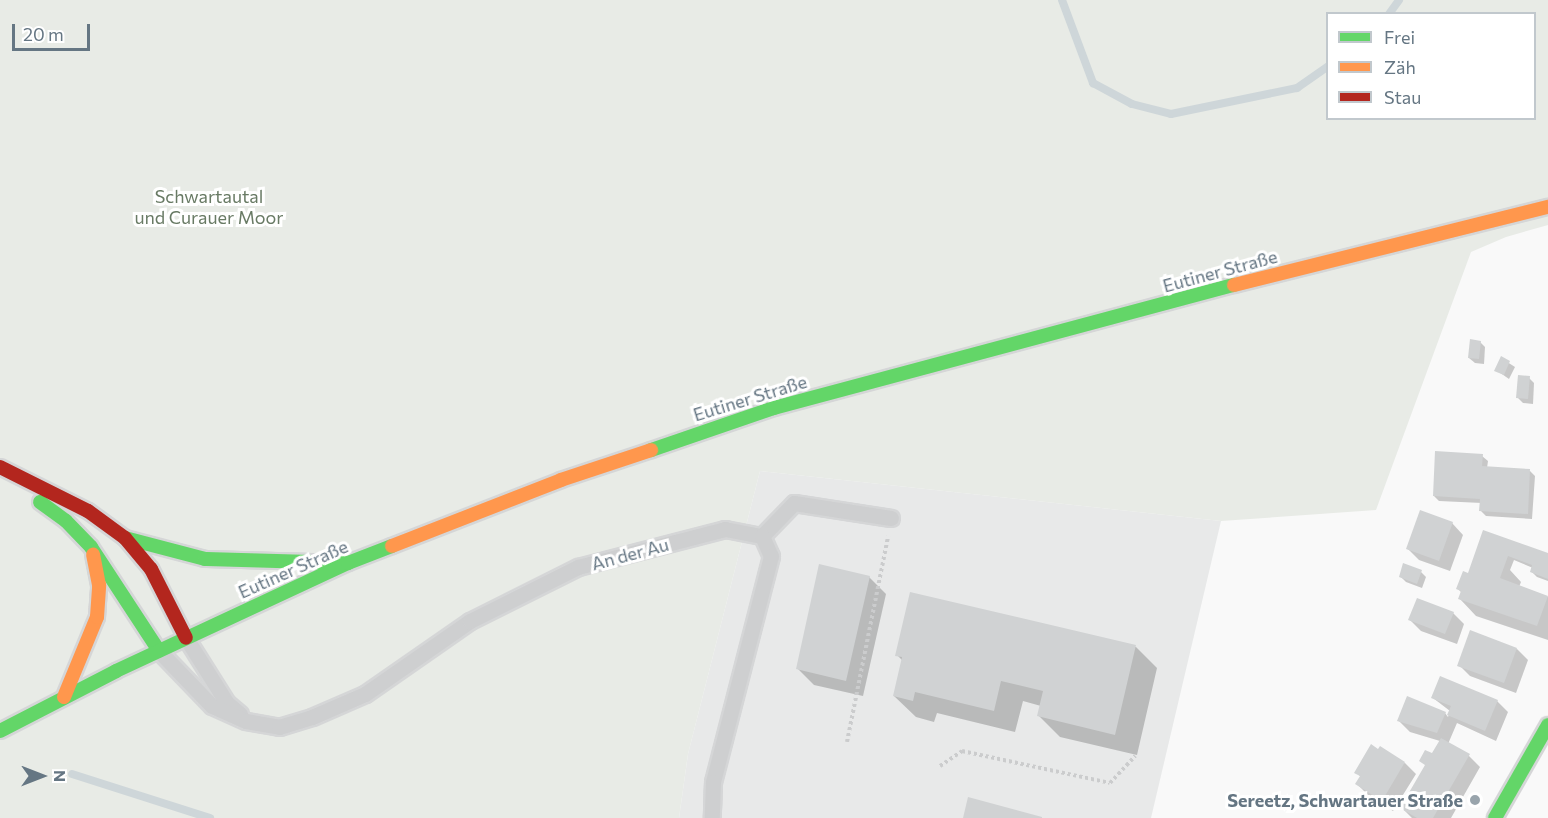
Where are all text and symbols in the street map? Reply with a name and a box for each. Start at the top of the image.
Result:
scale bar [15,12,93,50]
legend [1326,12,1536,120]
text: 20 m [23,23,64,45]
text: Frei [1384,26,1415,48]
text: Zäh [1384,56,1416,78]
text: Stau [1384,86,1421,108]
park label: Schwartautal und Curauer Moor [134,186,284,228]
street label: Eutiner Straße [1160,245,1280,297]
street label: Eutiner Straße [691,370,809,426]
street label: An der Au [589,533,671,575]
street label: Eutiner Straße [235,535,351,603]
north arrow [12,746,72,806]
text: N [51,770,70,782]
place label: Sereetz, Schwartauer Straße [1227,789,1463,811]
marker: Sereetz, Schwartauer Straße [1468,793,1482,807]

